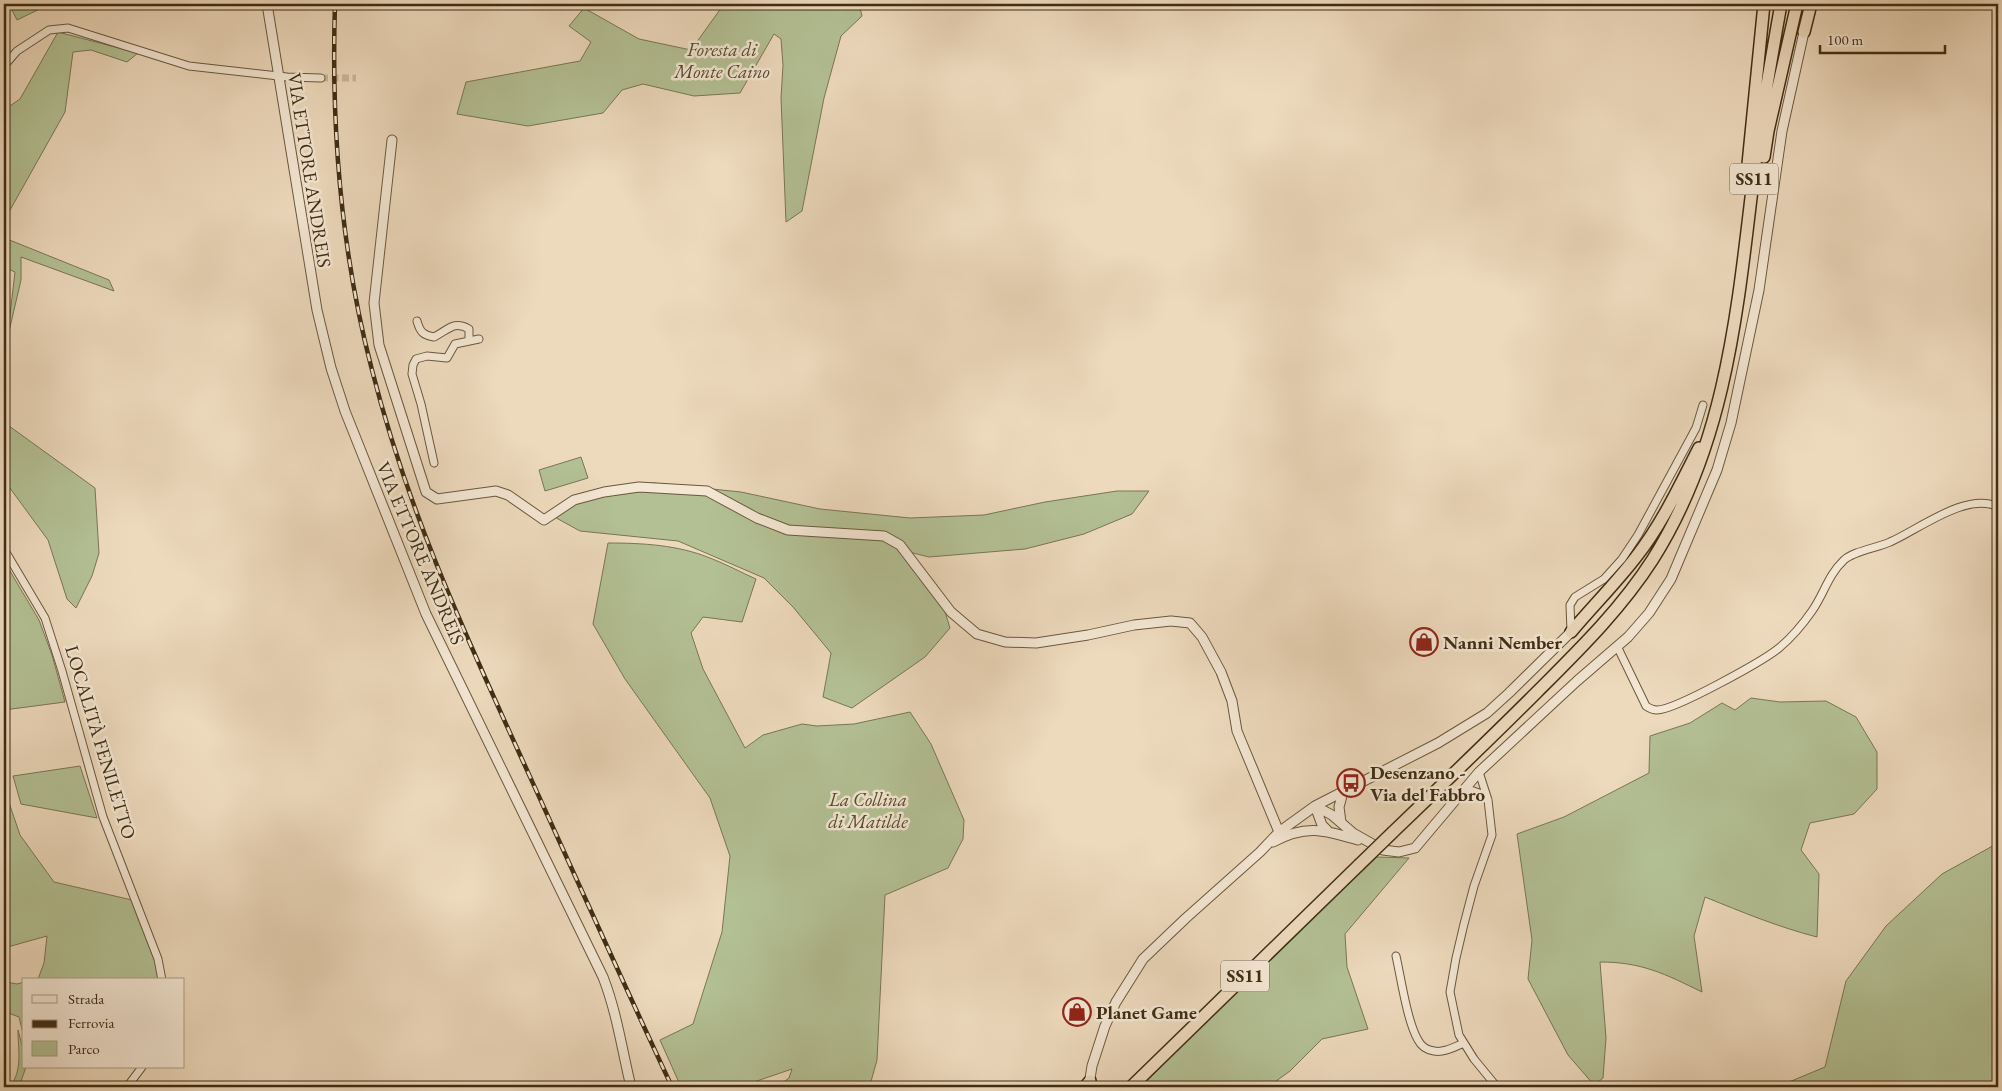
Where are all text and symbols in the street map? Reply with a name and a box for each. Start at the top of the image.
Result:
scale bar [1820,22,1944,54]
text: 100 m [1827,30,1864,49]
park label: Foresta di Monte Caino [673,37,770,84]
street label: VIA ETTORE ANDREIS [282,71,337,269]
road number: SS11 [1730,163,1778,194]
street label: VIA ETTORE ANDREIS [371,458,471,649]
shop icon: Nanni Nember [1409,627,1439,657]
place label: Nanni Nember [1443,630,1562,655]
street label: LOCALITÀ FENILETTO [59,642,142,842]
place label: Desenzano - Via del Fabbro [1370,760,1485,807]
bus stop icon: Desenzano - Via del Fabbro [1336,768,1366,798]
park label: La Collina di Matilde [828,787,908,834]
road number: SS11 [1221,960,1269,991]
legend [22,978,185,1068]
text: Strada [68,989,104,1008]
shop icon: Planet Game [1062,997,1092,1027]
place label: Planet Game [1096,1000,1197,1025]
text: Ferrovia [68,1013,115,1032]
text: Parco [68,1039,100,1058]

